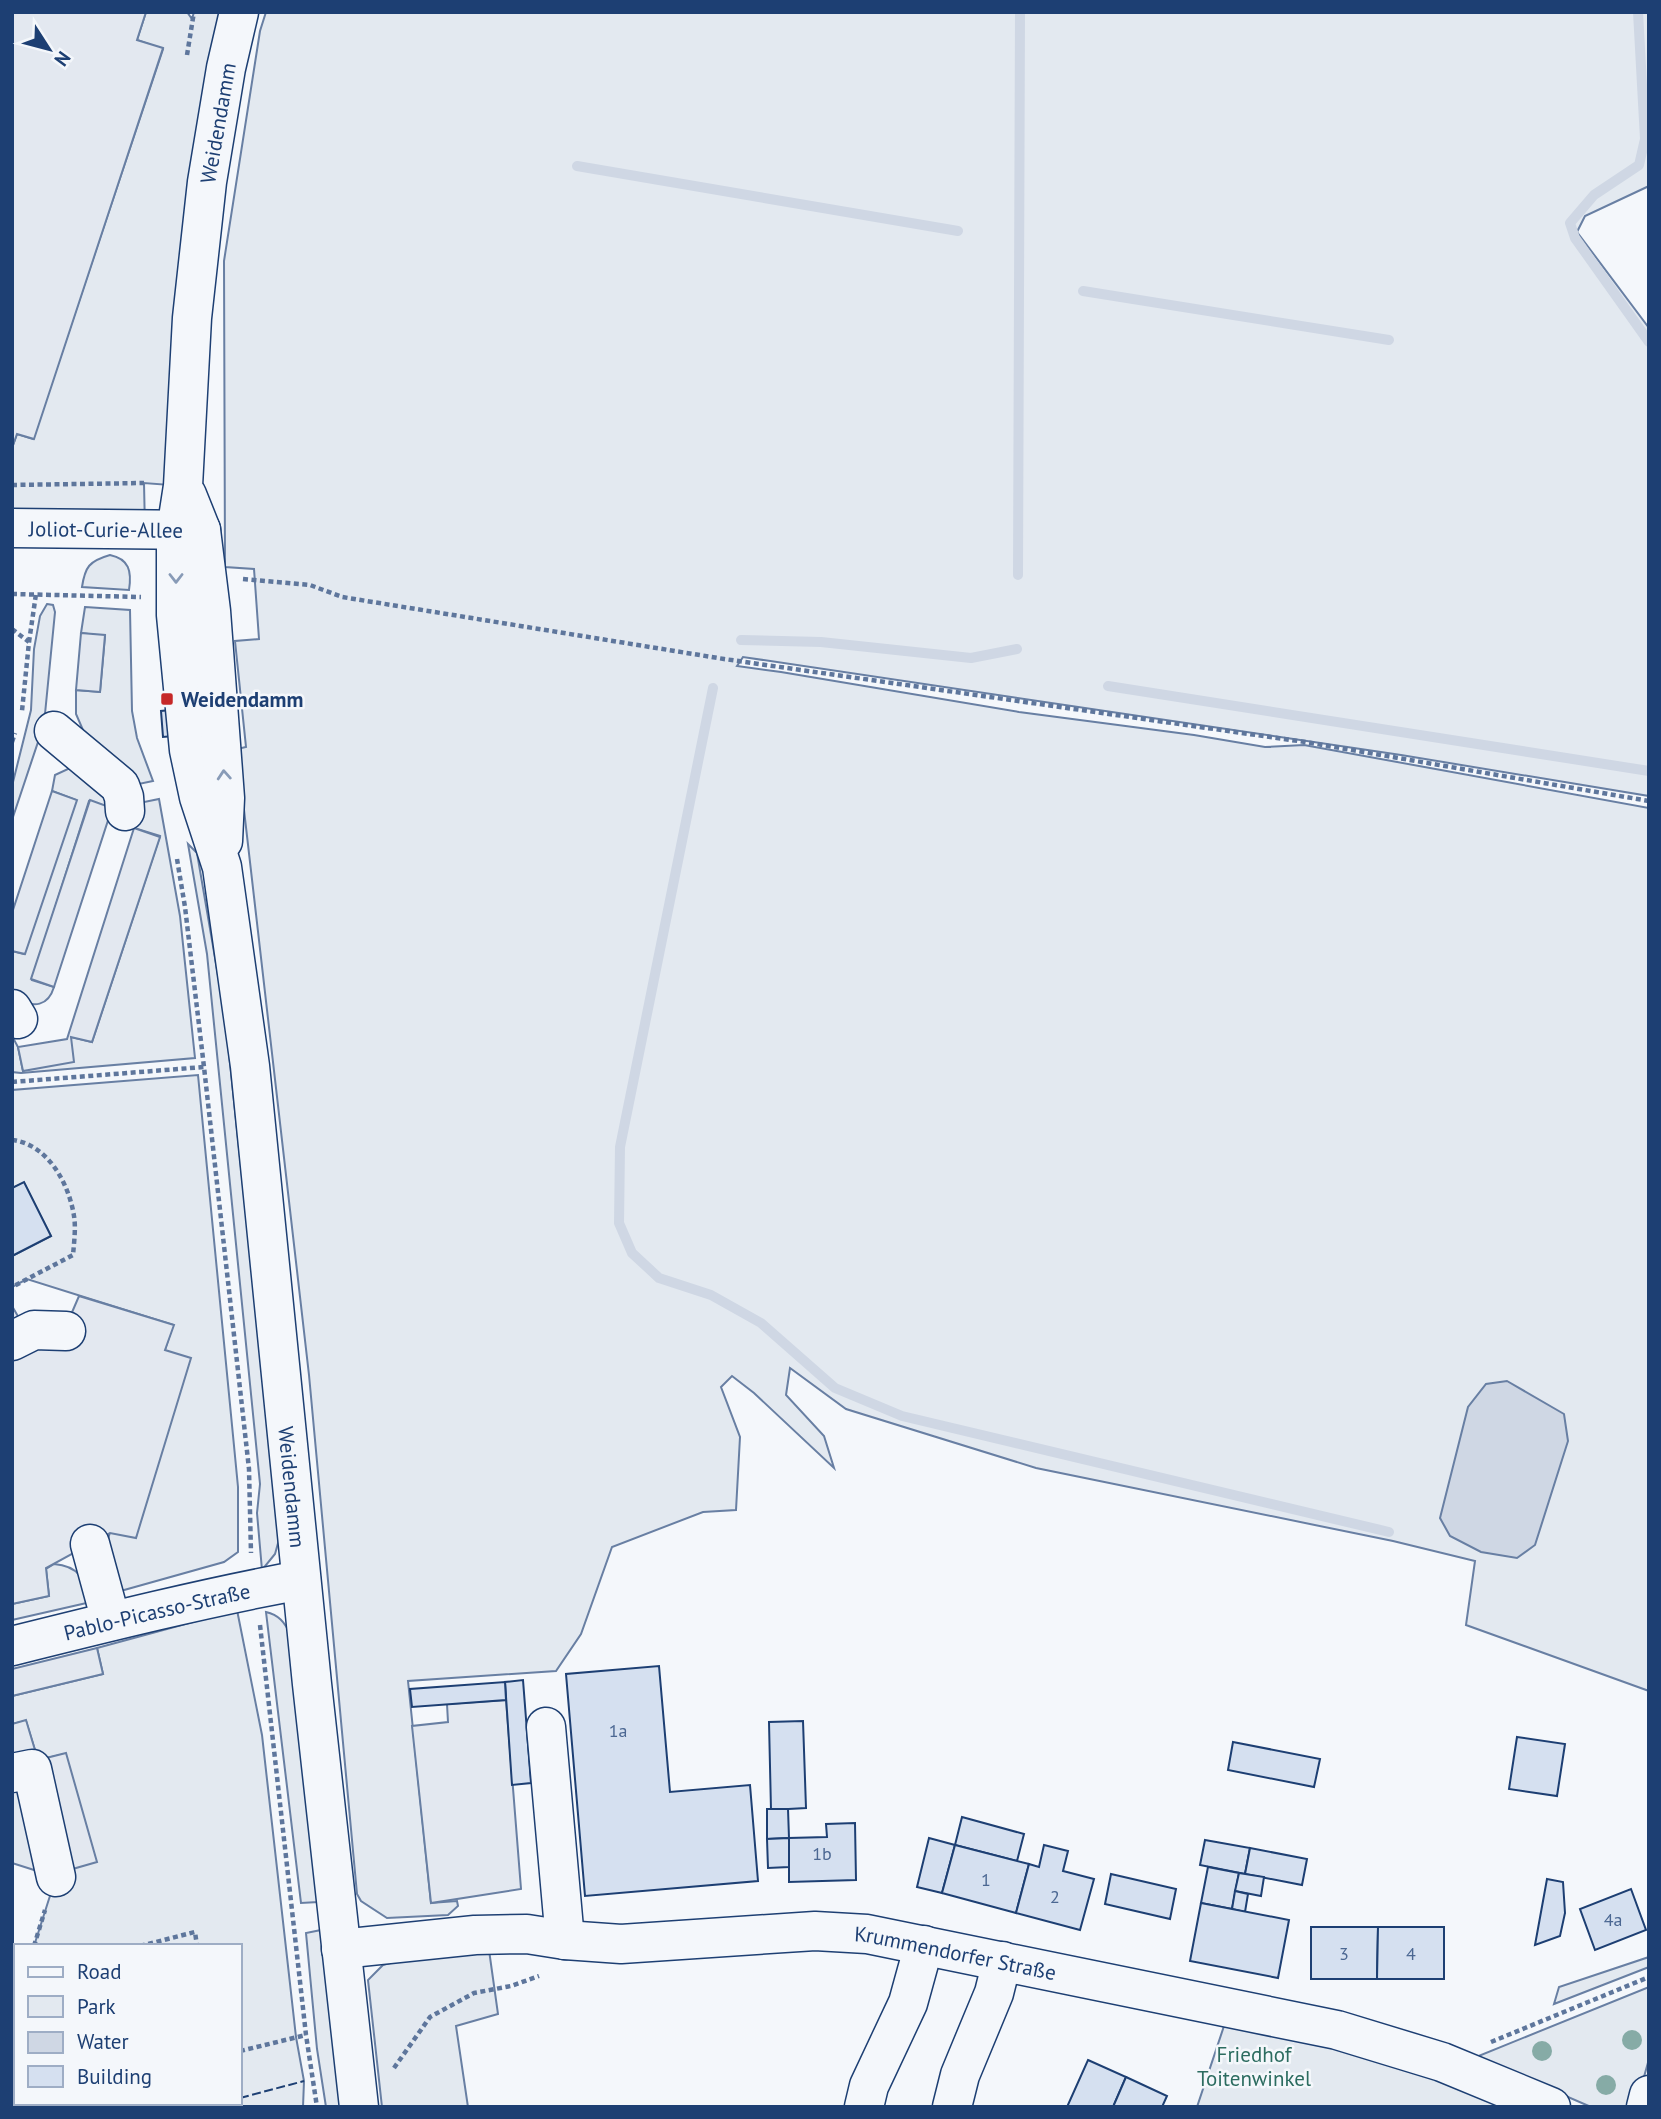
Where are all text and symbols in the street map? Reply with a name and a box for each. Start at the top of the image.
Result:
north arrow [14,14,84,84]
text: N [49,47,76,71]
street label: Weidendamm [194,61,242,185]
street label: Joliot-Curie-Allee [28,515,183,543]
one-way arrow [168,573,184,583]
place label: Weidendamm [181,686,303,713]
marker: Weidendamm [159,691,175,707]
one-way arrow [217,769,232,780]
street label: Weidendamm [273,1425,312,1549]
street label: Pablo-Picasso-Straße [61,1577,253,1646]
house number: 1a [609,1719,627,1742]
house number: 1b [812,1842,832,1865]
house number: 1 [981,1868,991,1891]
house number: 2 [1050,1885,1060,1908]
house number: 4a [1604,1908,1622,1931]
street label: Krummendorfer Straße [854,1920,1059,1986]
house number: 3 [1339,1942,1349,1965]
house number: 4 [1406,1942,1416,1965]
legend [14,1944,242,2105]
text: Road [77,1958,121,1985]
text: Park [77,1993,116,2020]
text: Water [77,2028,129,2055]
park label: Friedhof Toitenwinkel [1197,2041,1311,2092]
text: Building [77,2063,152,2090]

